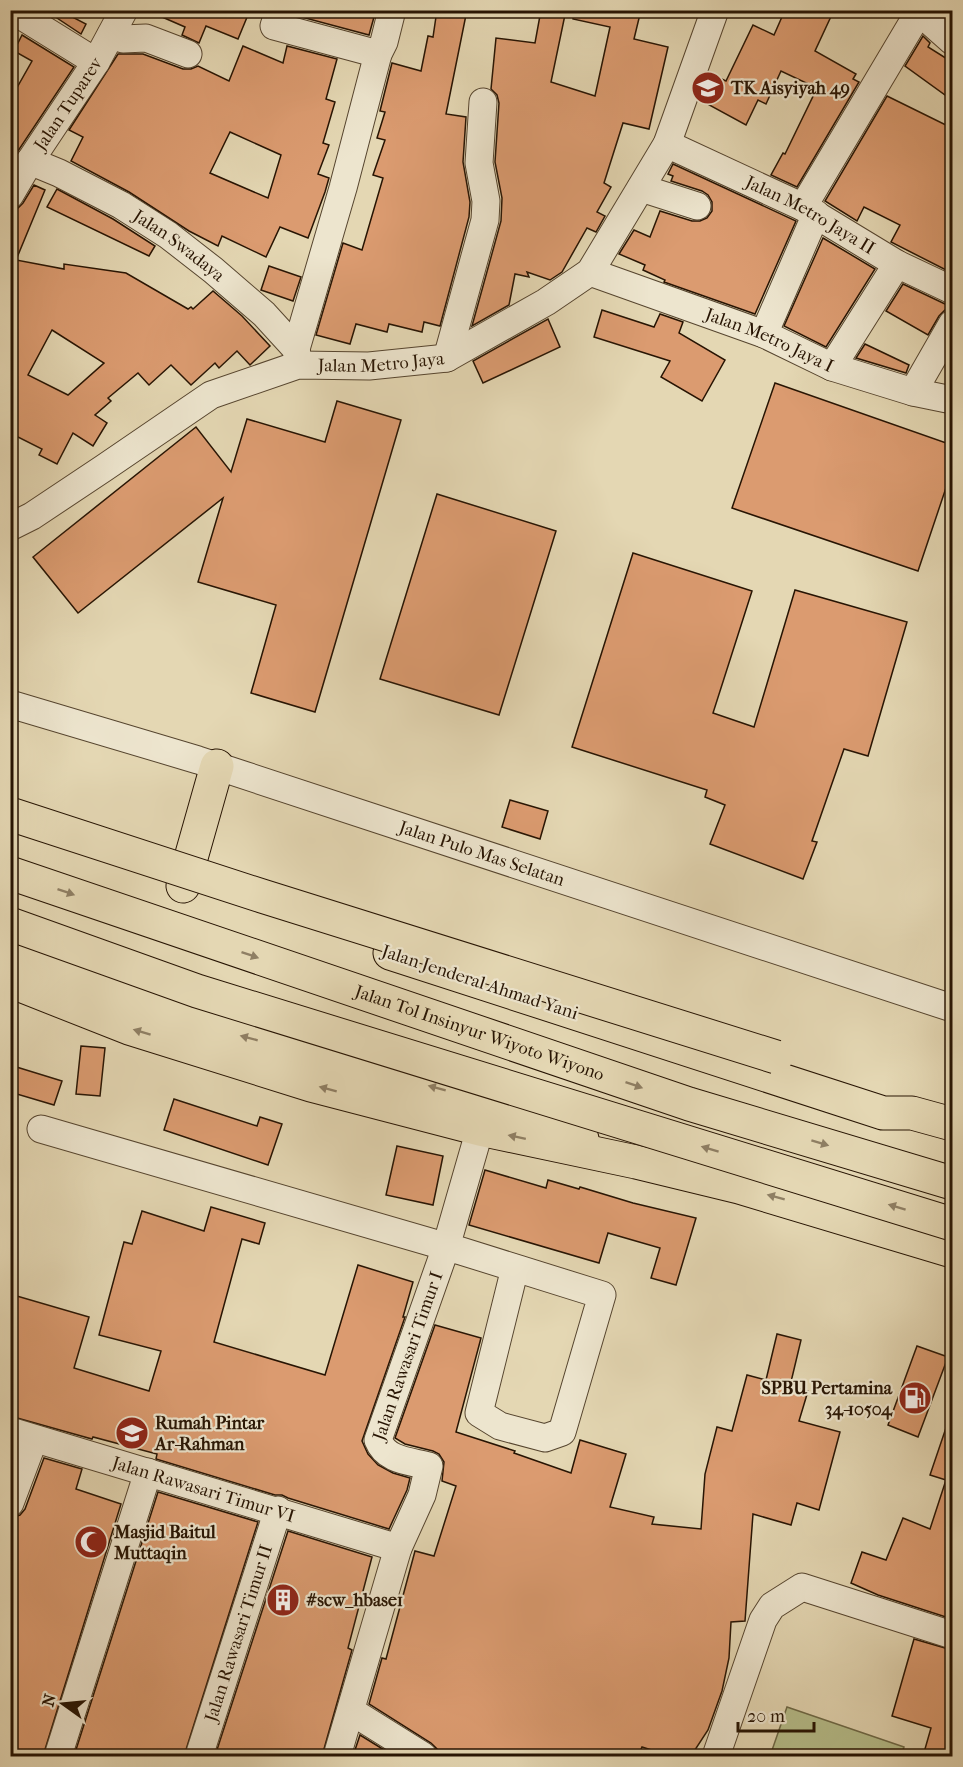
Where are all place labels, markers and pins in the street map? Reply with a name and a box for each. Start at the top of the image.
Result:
school or university icon: TK Aisyiyah 49 [690,70,726,106]
place label: TK Aisyiyah 49 [730,78,850,99]
place label: SPBU Pertamina 34-10504 [762,1378,893,1420]
fuel station icon: SPBU Pertamina 34-10504 [897,1380,933,1416]
place label: Rumah Pintar Ar-Rahman [154,1413,264,1455]
school or university icon: Rumah Pintar Ar-Rahman [114,1415,150,1451]
place label: Masjid Baitul Muttaqin [113,1522,217,1564]
mosque icon: Masjid Baitul Muttaqin [73,1524,109,1560]
building icon: #scw_hbase1 [265,1582,301,1618]
place label: #scw_hbase1 [306,1590,403,1611]

